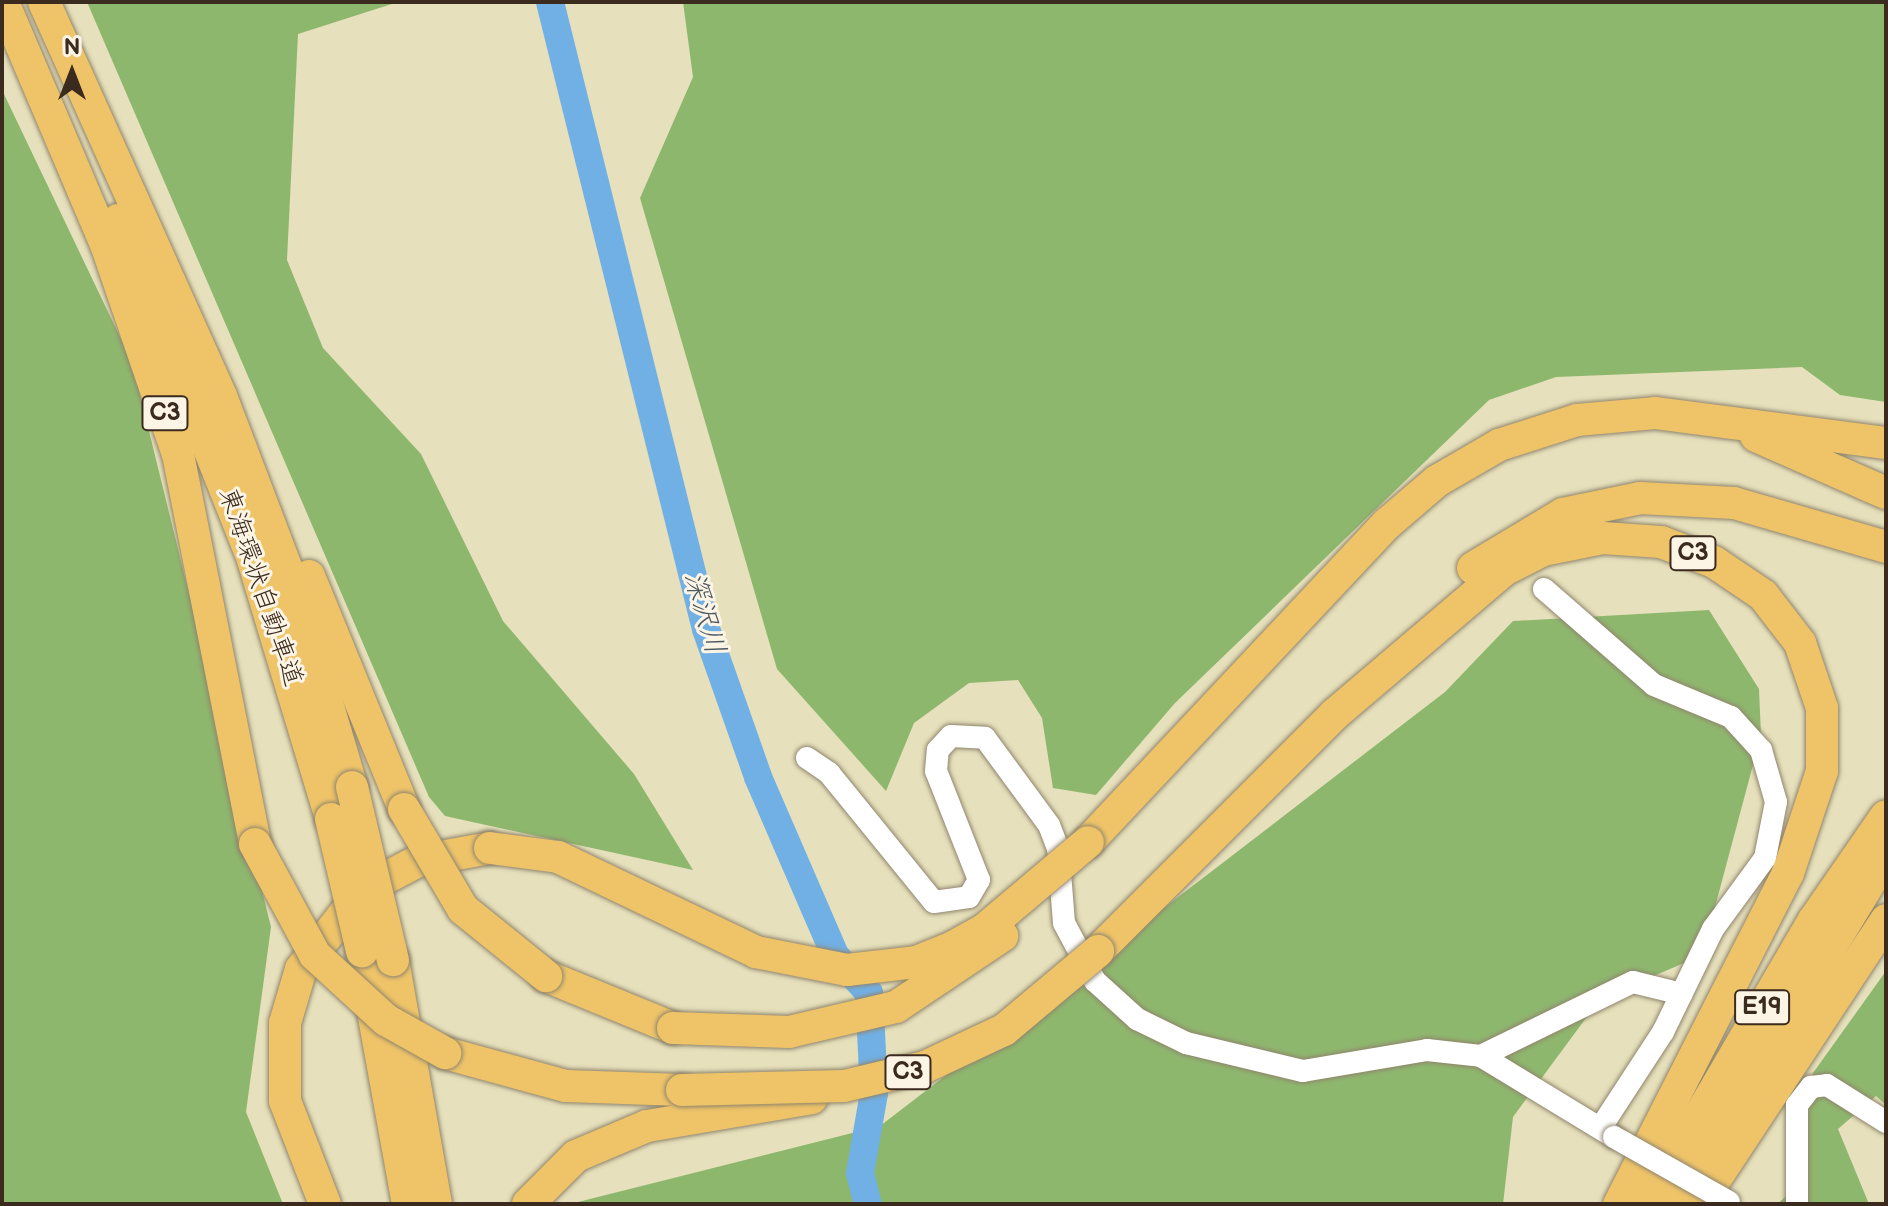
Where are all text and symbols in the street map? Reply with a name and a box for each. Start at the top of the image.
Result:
north arrow [32,32,112,112]
text: N [64,34,80,61]
road number: C3 [141,393,189,433]
street label: 東海環状自動車道 [211,484,309,690]
road number: C3 [1669,533,1717,573]
water label: 深沢川 [676,568,732,658]
road number: E19 [1734,987,1790,1027]
road number: C3 [884,1052,932,1092]

